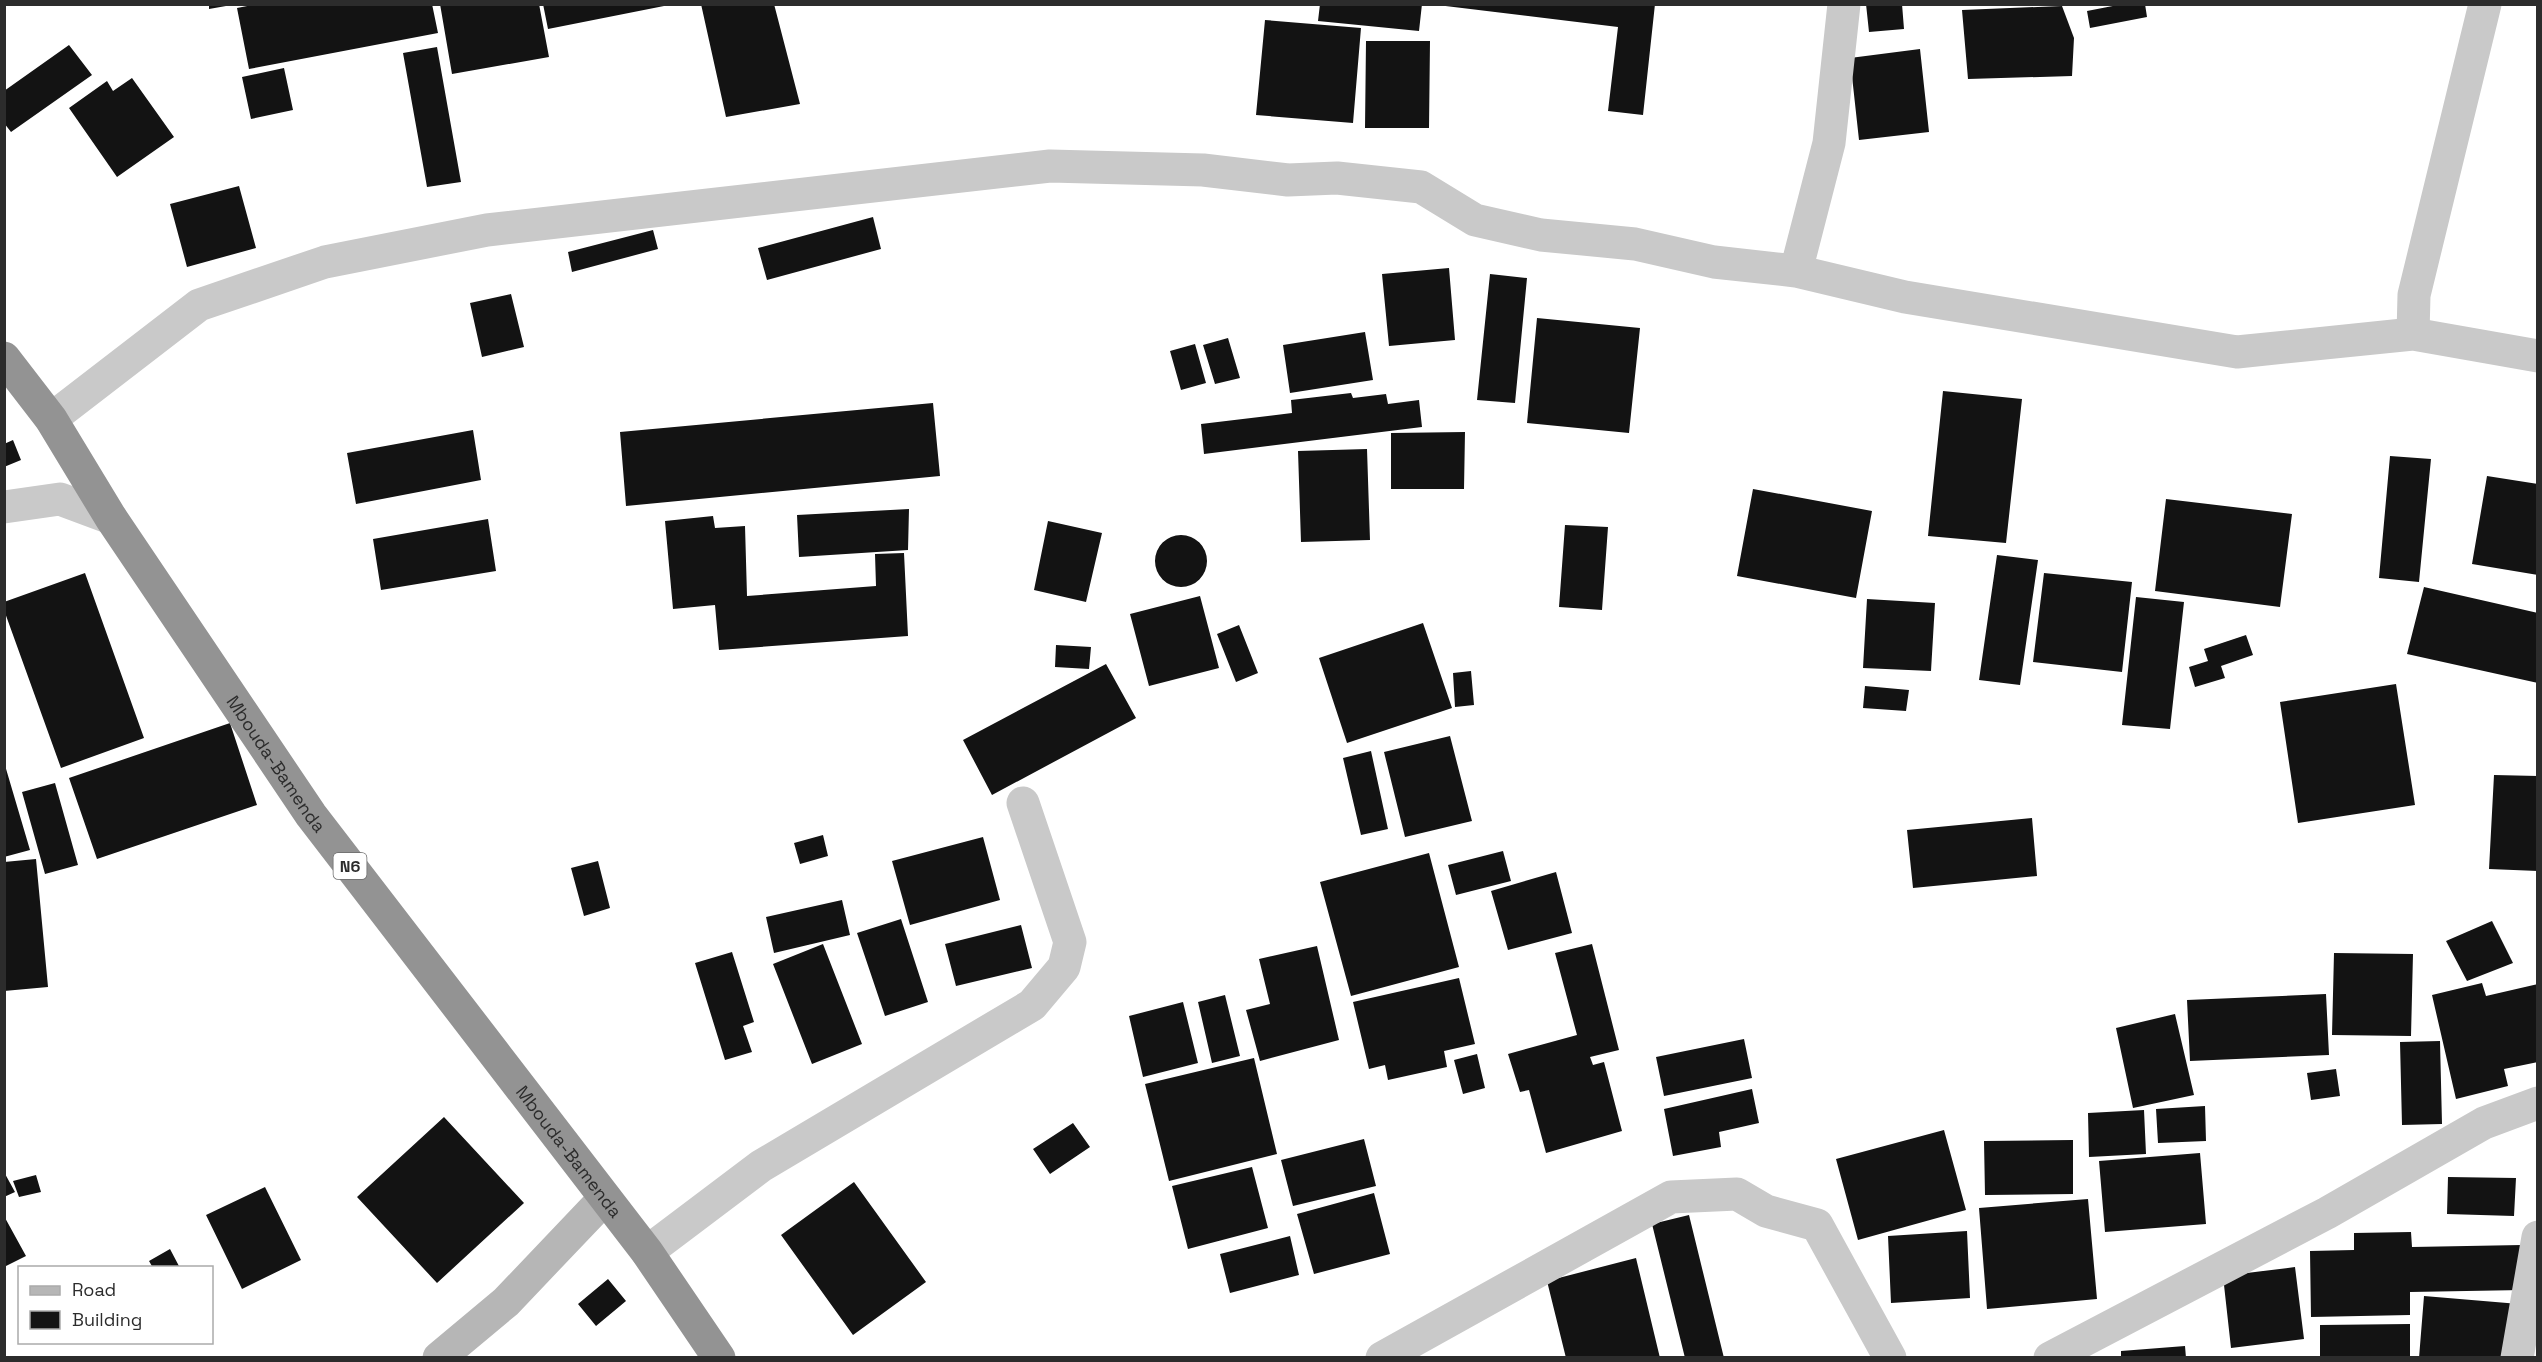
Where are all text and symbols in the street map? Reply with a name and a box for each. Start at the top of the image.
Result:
street label: Mbouda-Bamenda [222,691,331,837]
road number: N6 [334,853,366,879]
street label: Mbouda-Bamenda [511,1081,628,1222]
legend [18,1266,213,1344]
text: Road [72,1278,116,1301]
text: Building [72,1308,142,1331]

